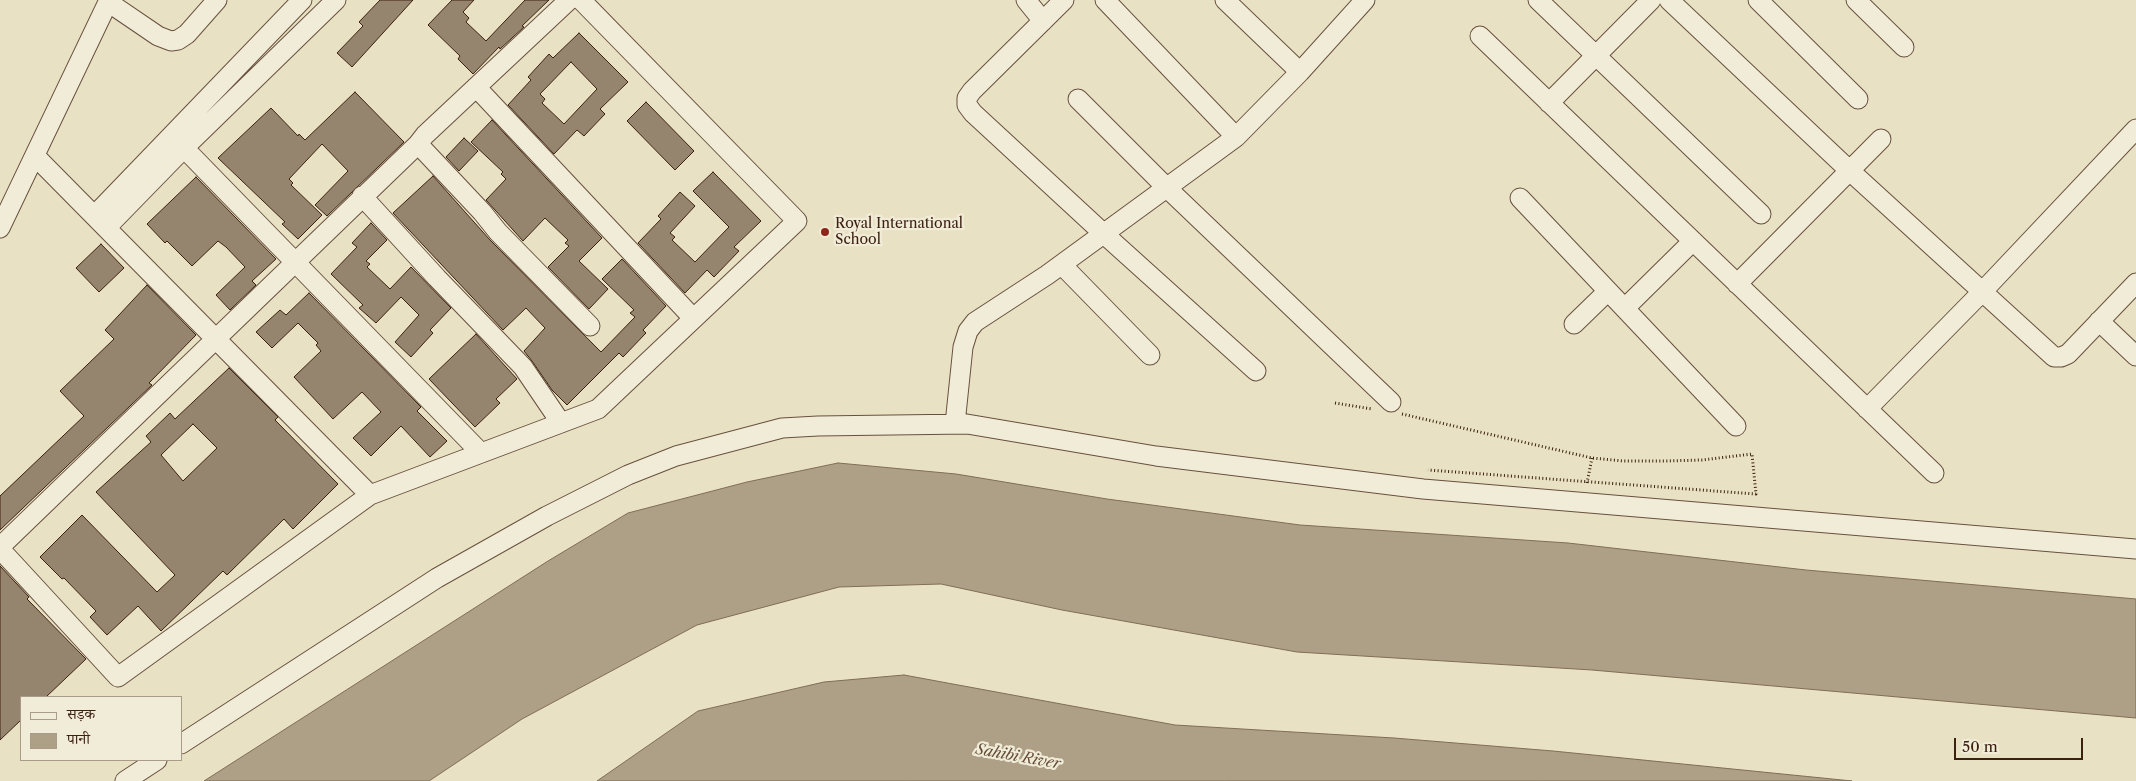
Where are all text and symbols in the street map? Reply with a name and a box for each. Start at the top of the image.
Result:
place label: Royal International School [835,216,963,248]
marker: Royal International School [819,226,831,238]
legend [20,696,182,761]
text: सड़क [67,704,95,723]
scale bar [1956,728,2085,760]
text: पानी [67,729,90,748]
text: 50 m [1962,737,1998,756]
water label: Sahibi River [974,741,1062,773]

